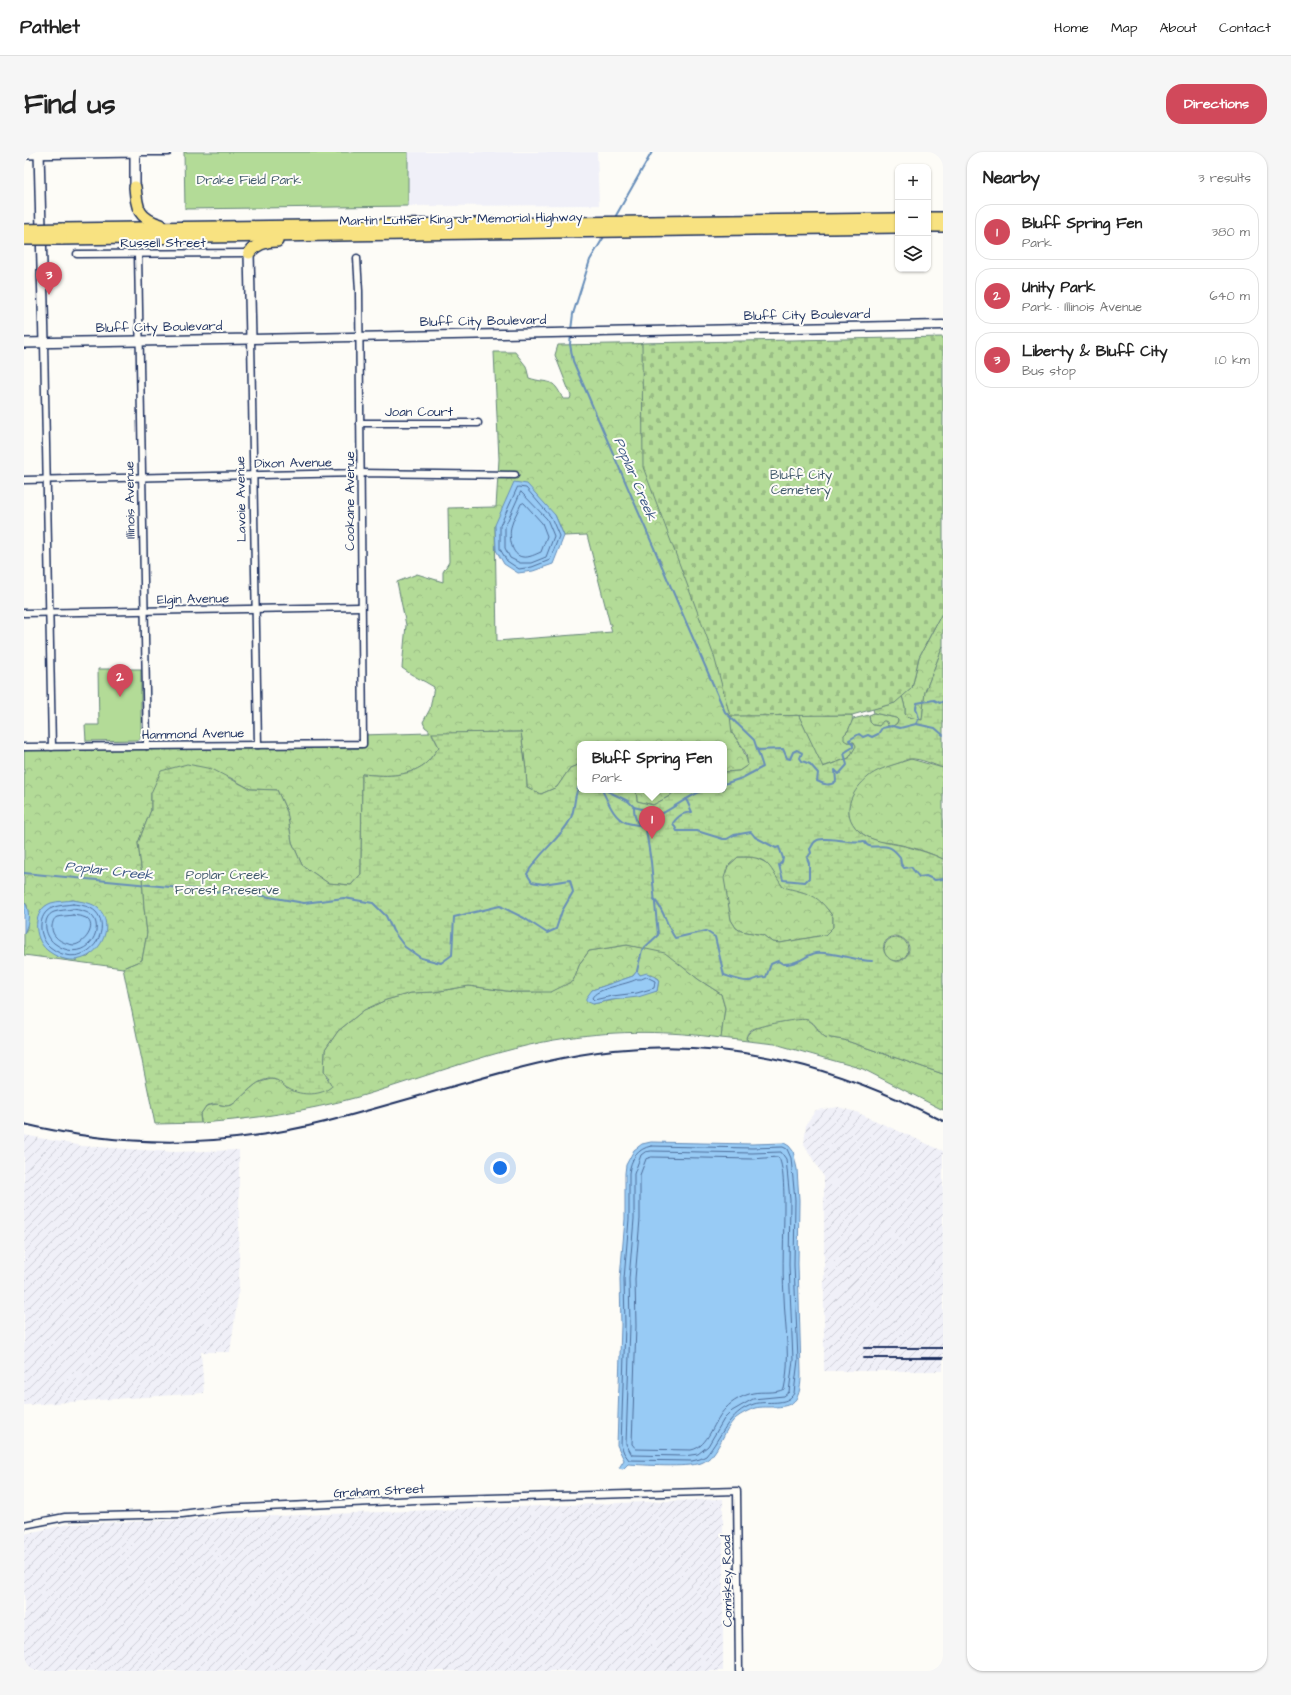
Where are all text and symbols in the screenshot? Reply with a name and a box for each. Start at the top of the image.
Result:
text: Pathlet [20,14,80,41]
text: Home [1054,18,1089,38]
text: Map [1111,18,1137,38]
text: About [1159,18,1197,38]
text: Contact [1219,18,1271,38]
button: Directions [1166,84,1267,124]
text: Find us [24,85,115,124]
map controls [895,164,931,272]
button: + [895,164,931,200]
text: Nearby [983,166,1040,190]
text: 3 results [1198,169,1251,187]
park label: Drake Field Park [197,171,301,189]
button: − [895,200,931,236]
street label: Martin Luther King Jr Memorial Highway [339,208,583,231]
text: Bluff Spring Fen [1022,213,1142,234]
text: 1 [996,223,998,241]
text: 380 m [1211,223,1250,241]
street label: Russell Street [120,234,206,252]
text: Park [1022,234,1052,252]
button: layers [895,236,931,272]
pin: 3 [36,262,62,295]
text: Unity Park [1022,277,1095,298]
text: 2 [993,287,1001,305]
text: 640 m [1209,287,1250,305]
text: Park · Illinois Avenue [1022,298,1142,316]
street label: Bluff City Boulevard [743,305,871,326]
street label: Bluff City Boulevard [419,311,547,332]
street label: Bluff City Boulevard [95,317,223,338]
text: Liberty & Bluff City [1022,341,1167,362]
text: 3 [994,351,1000,369]
text: 1.0 km [1215,351,1250,369]
text: Bus stop [1022,362,1076,380]
street label: Joan Court [385,403,454,421]
water label: Poplar Creek [608,434,662,524]
street label: Cookane Avenue [341,451,359,551]
street label: Dixon Avenue [254,453,332,473]
street label: Lavoie Avenue [231,456,251,542]
street label: Illinois Avenue [120,461,140,539]
park label: Bluff City Cemetery [770,466,832,500]
street label: Elgin Avenue [157,589,229,610]
pin: 2 [107,664,133,697]
street label: Hammond Avenue [142,724,244,744]
popup [577,741,727,793]
text: Bluff Spring Fen [592,748,712,769]
text: Park [592,769,622,787]
pin: 1 [639,806,665,839]
water label: Poplar Creek [64,856,155,886]
park label: Poplar Creek Forest Preserve [175,866,279,899]
your location [490,1158,510,1178]
street label: Graham Street [333,1480,426,1502]
street label: Comiskey Road [717,1534,738,1627]

